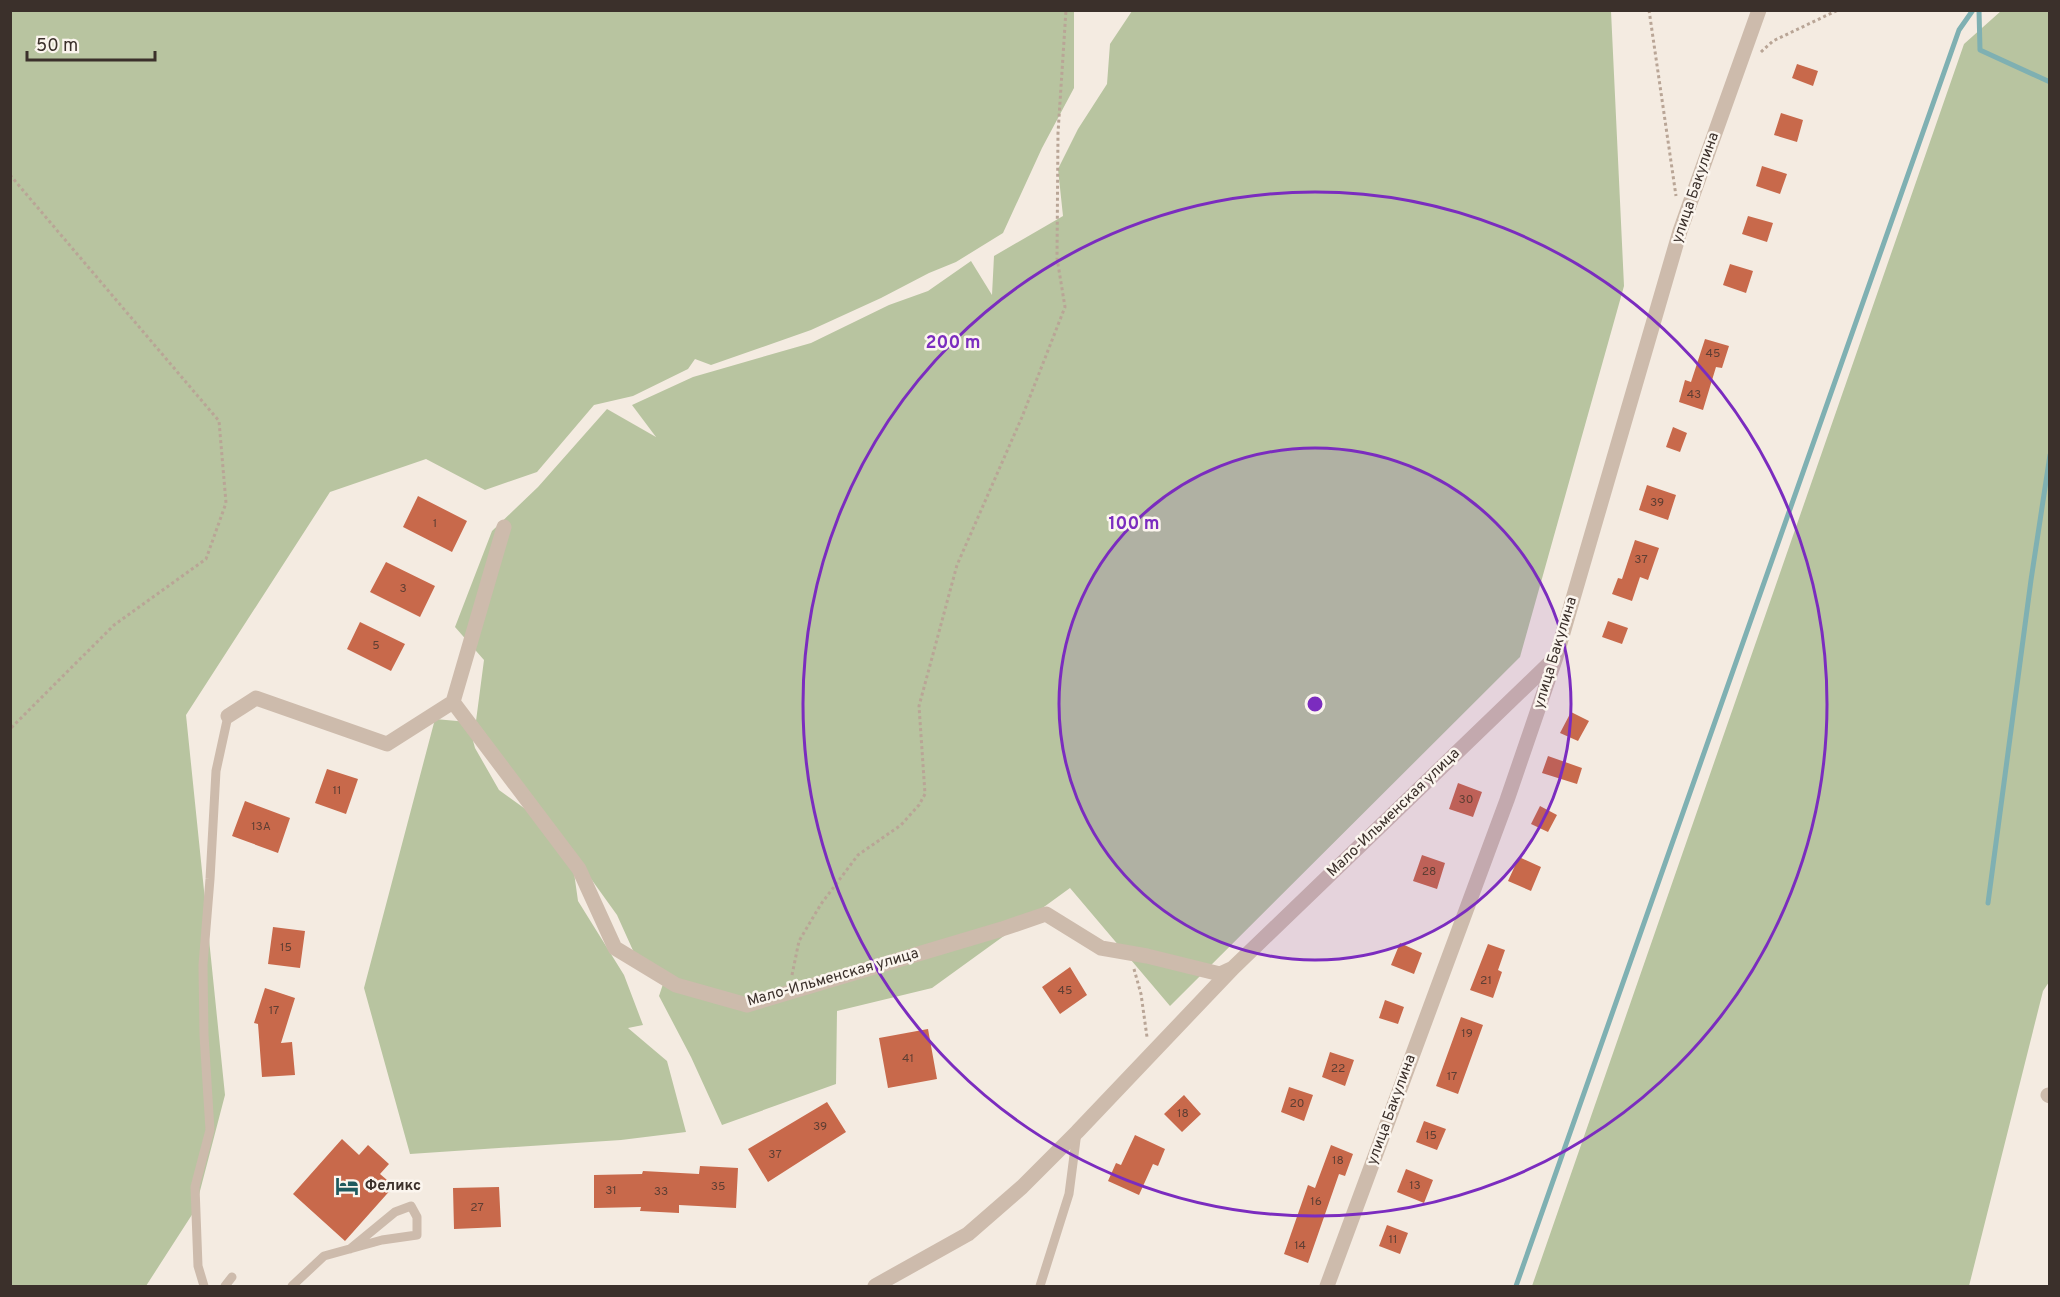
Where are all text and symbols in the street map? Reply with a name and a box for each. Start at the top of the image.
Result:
scale bar [27,24,154,62]
text: 50 m [36,35,78,58]
street label: улица Бакулина [1668,130,1724,246]
text: 200 m [925,332,981,355]
house number: 45 [1706,346,1720,362]
house number: 43 [1687,387,1701,403]
house number: 39 [1650,495,1664,511]
text: 100 m [1108,513,1160,536]
house number: 1 [433,516,437,532]
house number: 37 [1634,552,1648,568]
house number: 3 [399,581,407,597]
street label: улица Бакулина [1530,595,1582,711]
house number: 5 [372,638,380,654]
centre of rings [1305,694,1325,714]
street label: Мало-Ильменская улица [1324,745,1464,881]
house number: 11 [333,783,341,799]
house number: 30 [1459,792,1473,808]
house number: 13А [251,819,271,835]
house number: 28 [1422,864,1436,880]
house number: 15 [280,940,292,956]
street label: Мало-Ильменская улица [745,944,921,1012]
house number: 21 [1480,973,1492,989]
house number: 45 [1058,983,1072,999]
house number: 17 [269,1003,279,1019]
house number: 19 [1461,1026,1473,1042]
house number: 41 [902,1051,914,1067]
street label: улица Бакулина [1363,1052,1421,1168]
house number: 22 [1331,1061,1345,1077]
house number: 17 [1447,1069,1457,1085]
house number: 20 [1289,1096,1305,1112]
house number: 18 [1177,1106,1189,1122]
house number: 39 [813,1119,827,1135]
house number: 15 [1425,1128,1437,1144]
house number: 37 [768,1147,782,1163]
house number: 18 [1332,1153,1344,1169]
hotel icon: Феликс [334,1173,360,1199]
place label: Феликс [365,1177,421,1196]
house number: 13 [1409,1178,1421,1194]
house number: 35 [711,1179,725,1195]
house number: 31 [605,1183,617,1199]
house number: 33 [654,1184,668,1200]
house number: 16 [1310,1194,1322,1210]
house number: 27 [470,1200,484,1216]
house number: 11 [1389,1232,1397,1248]
house number: 14 [1294,1238,1306,1254]

